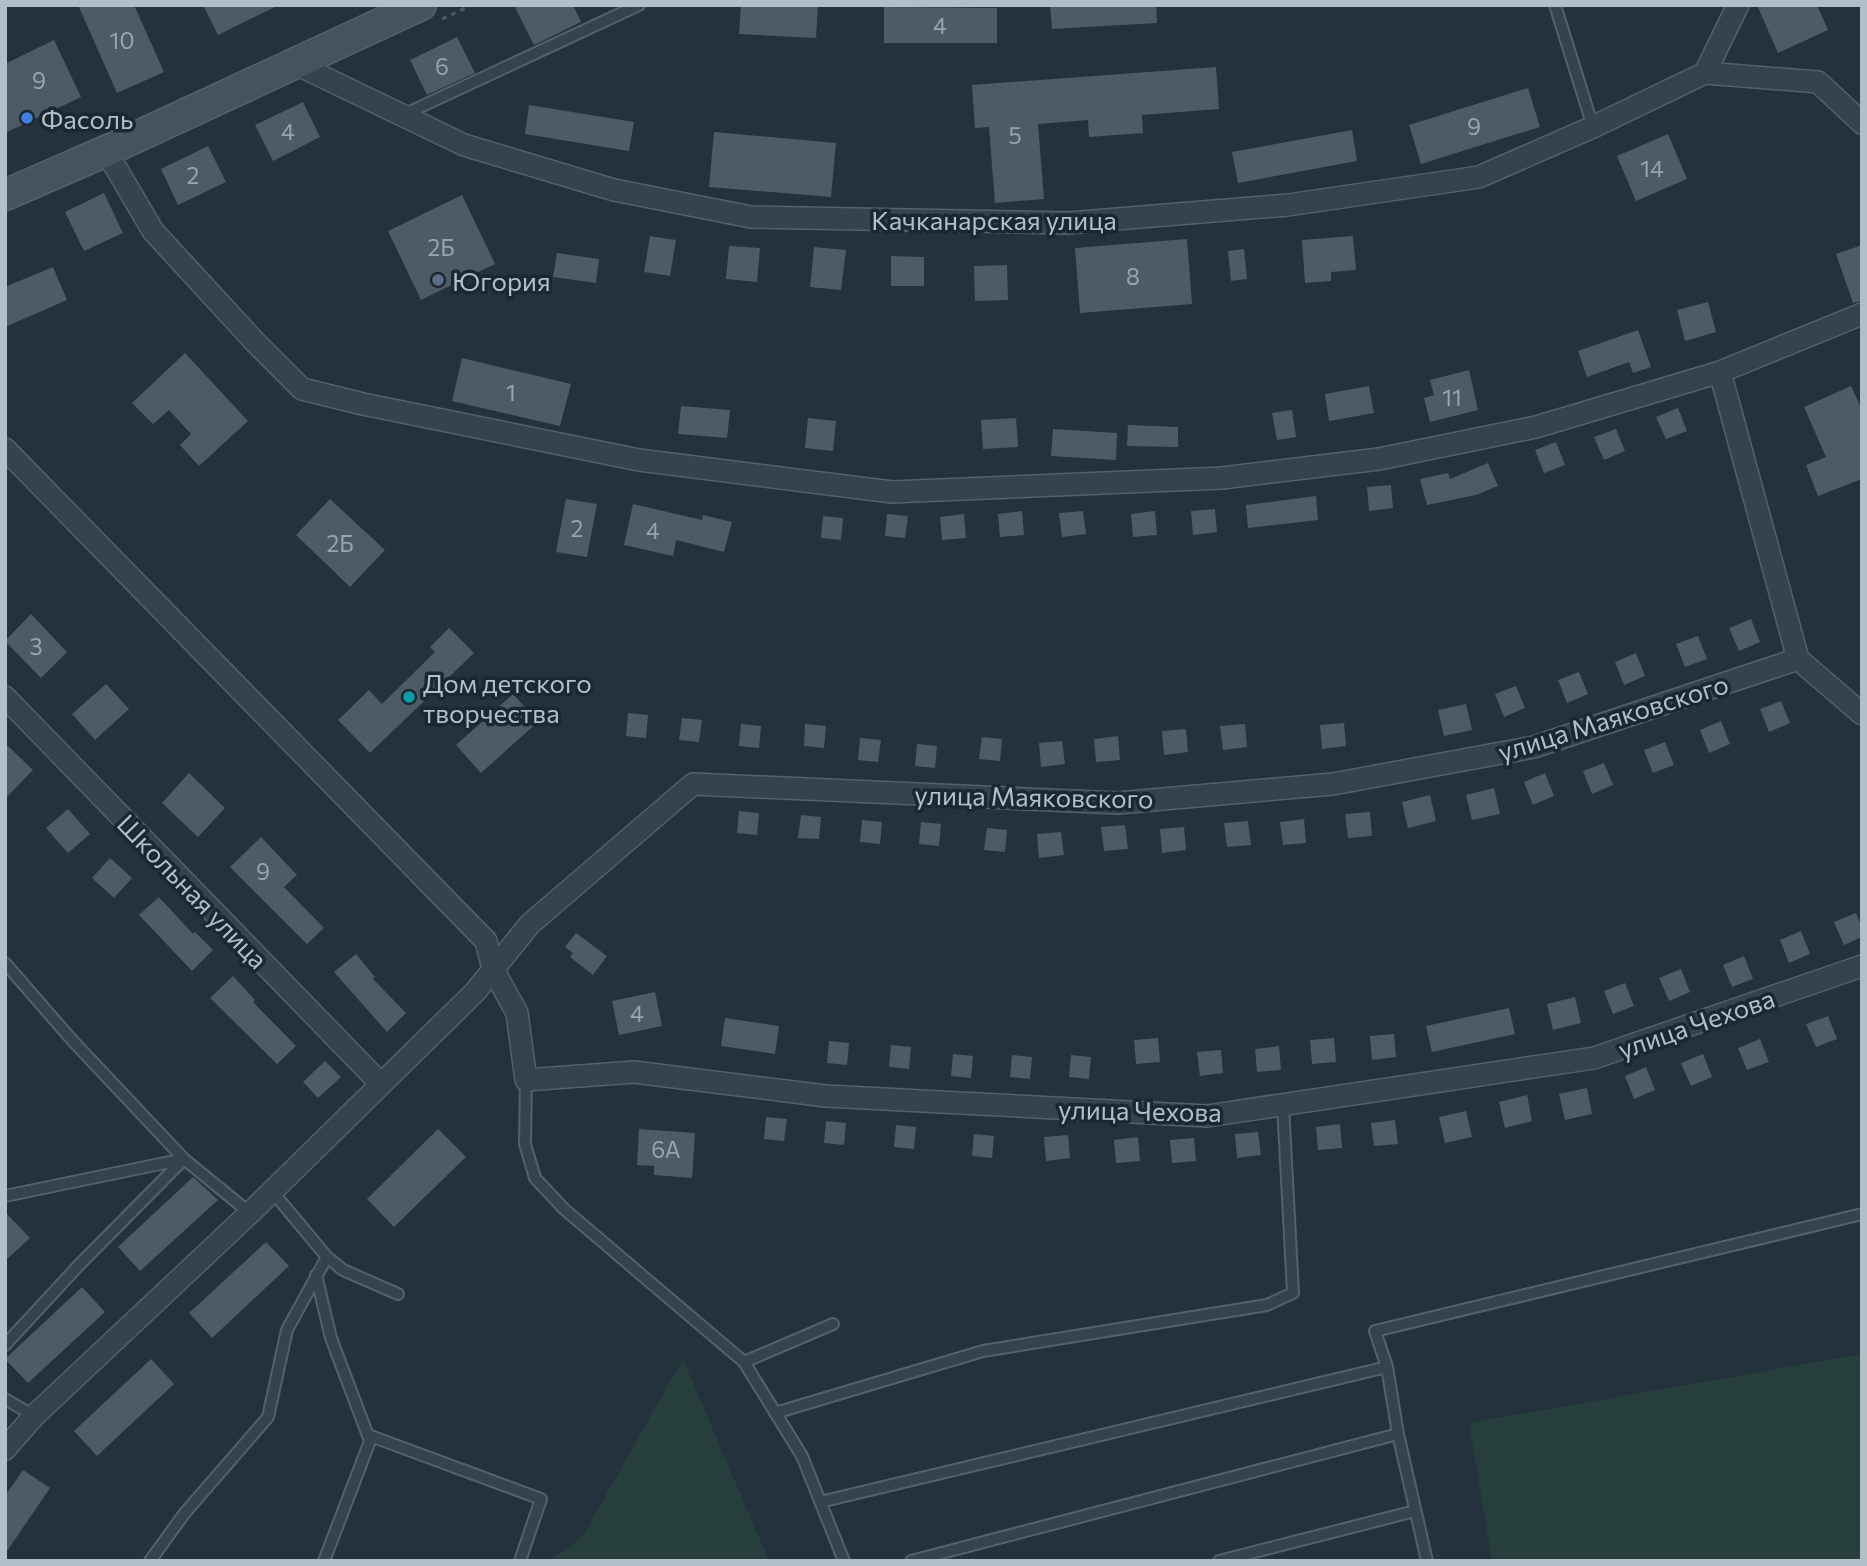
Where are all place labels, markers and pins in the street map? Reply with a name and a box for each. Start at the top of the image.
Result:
place label: Фасоль [41,103,133,134]
marker: Фасоль [19,110,35,126]
place label: Югория [452,265,551,296]
marker: Югория [430,272,446,288]
place label: Дом детского творчества [423,667,592,728]
marker: Дом детского творчества [401,689,417,705]

